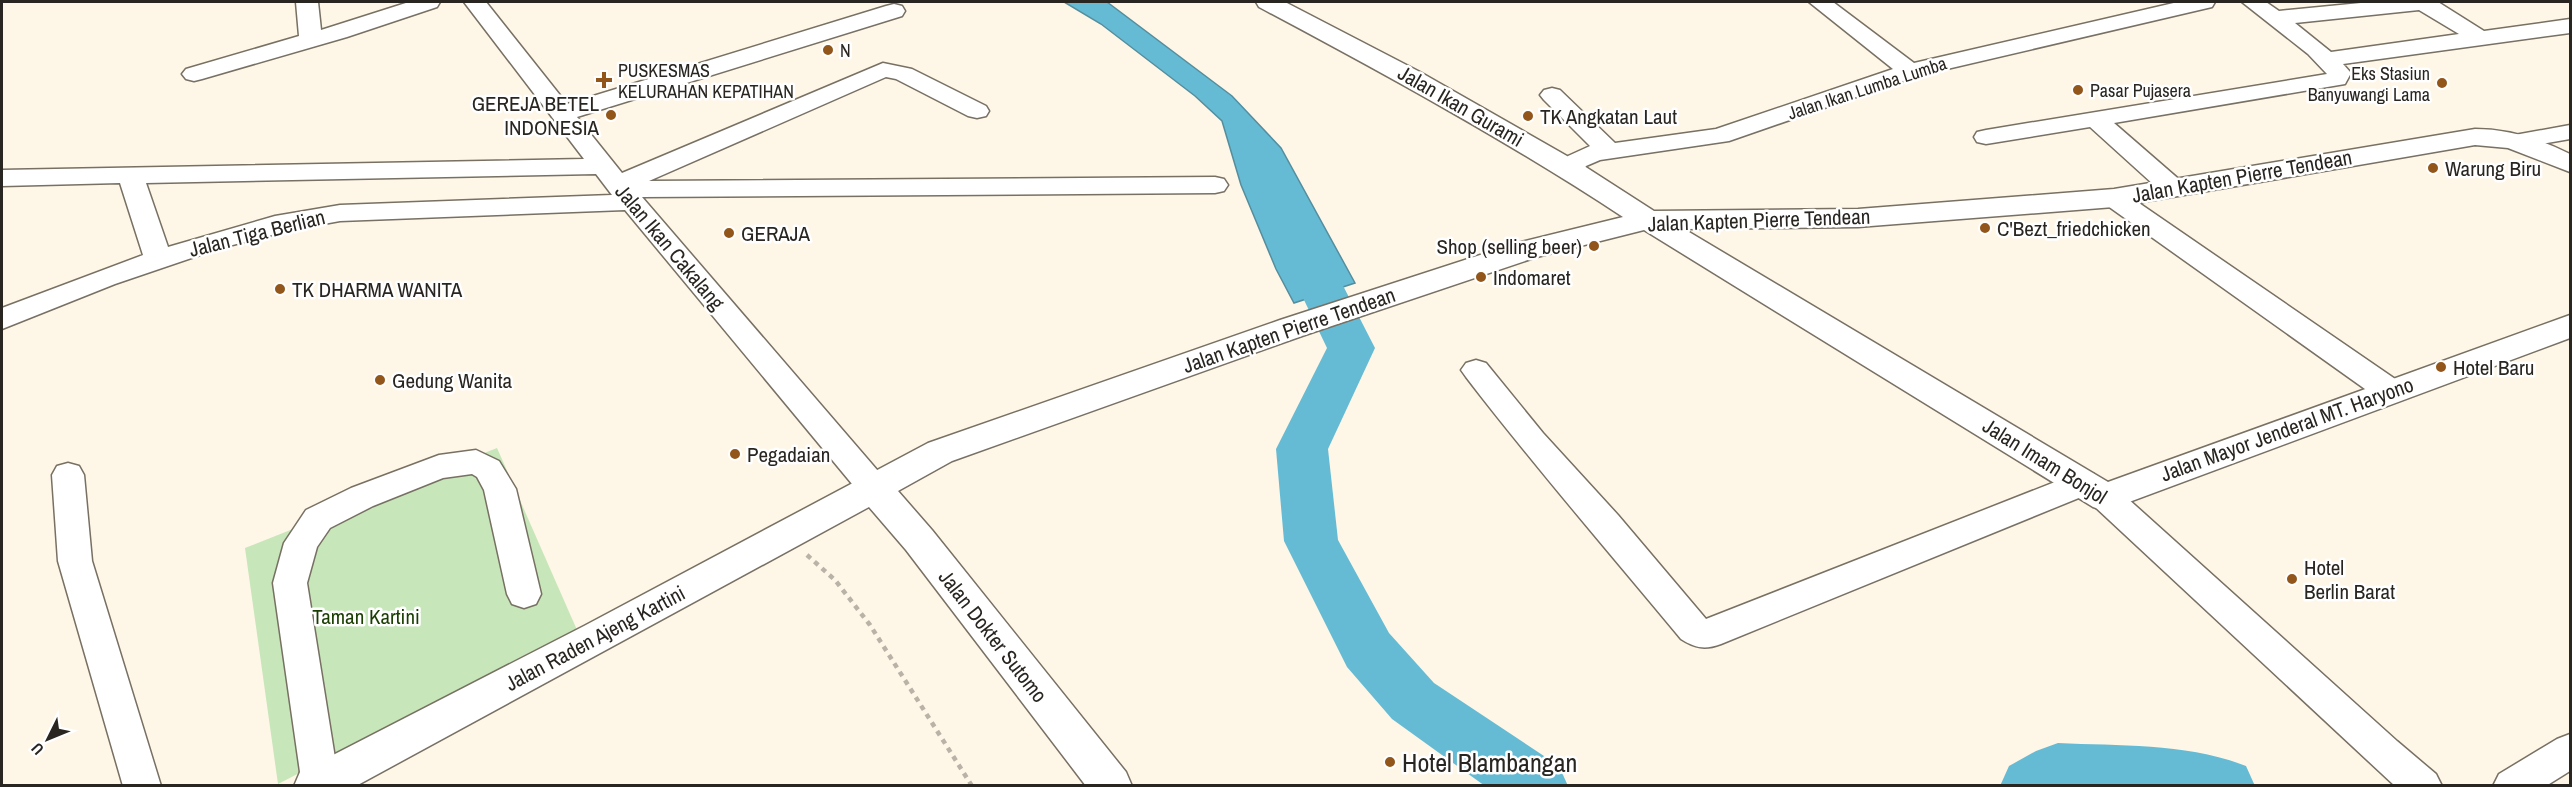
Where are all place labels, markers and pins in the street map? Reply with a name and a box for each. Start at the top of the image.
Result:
place label: N [840,38,851,63]
marker: N [821,43,835,57]
place label: PUSKESMAS KELURAHAN KEPATIHAN [618,58,794,104]
place label: Eks Stasiun Banyuwangi Lama [2308,61,2430,107]
marker: PUSKESMAS KELURAHAN KEPATIHAN [595,71,613,89]
marker: Eks Stasiun Banyuwangi Lama [2435,76,2449,90]
place label: Pasar Pujasera [2090,78,2191,103]
marker: Pasar Pujasera [2071,83,2085,97]
place label: GEREJA BETEL INDONESIA [472,89,600,142]
place label: TK Angkatan Laut [1540,102,1677,131]
marker: GEREJA BETEL INDONESIA [604,108,618,122]
marker: TK Angkatan Laut [1521,109,1535,123]
place label: Warung Biru [2445,154,2541,183]
marker: Warung Biru [2426,161,2440,175]
place label: C'Bezt_friedchicken [1997,214,2151,243]
place label: GERAJA [741,219,810,248]
marker: C'Bezt_friedchicken [1978,221,1992,235]
marker: GERAJA [722,226,736,240]
place label: Shop (selling beer) [1437,232,1582,261]
marker: Shop (selling beer) [1587,239,1601,253]
place label: Indomaret [1493,263,1571,292]
marker: Indomaret [1474,270,1488,284]
place label: TK DHARMA WANITA [292,275,463,304]
marker: TK DHARMA WANITA [273,282,287,296]
place label: Hotel Baru [2453,353,2534,382]
marker: Hotel Baru [2434,360,2448,374]
place label: Gedung Wanita [392,366,512,395]
marker: Gedung Wanita [373,373,387,387]
place label: Pegadaian [747,440,830,469]
marker: Pegadaian [728,447,742,461]
place label: Hotel Berlin Barat [2304,553,2395,606]
marker: Hotel Berlin Barat [2285,572,2299,586]
place label: Hotel Blambangan [1402,745,1577,780]
marker: Hotel Blambangan [1383,755,1397,769]

